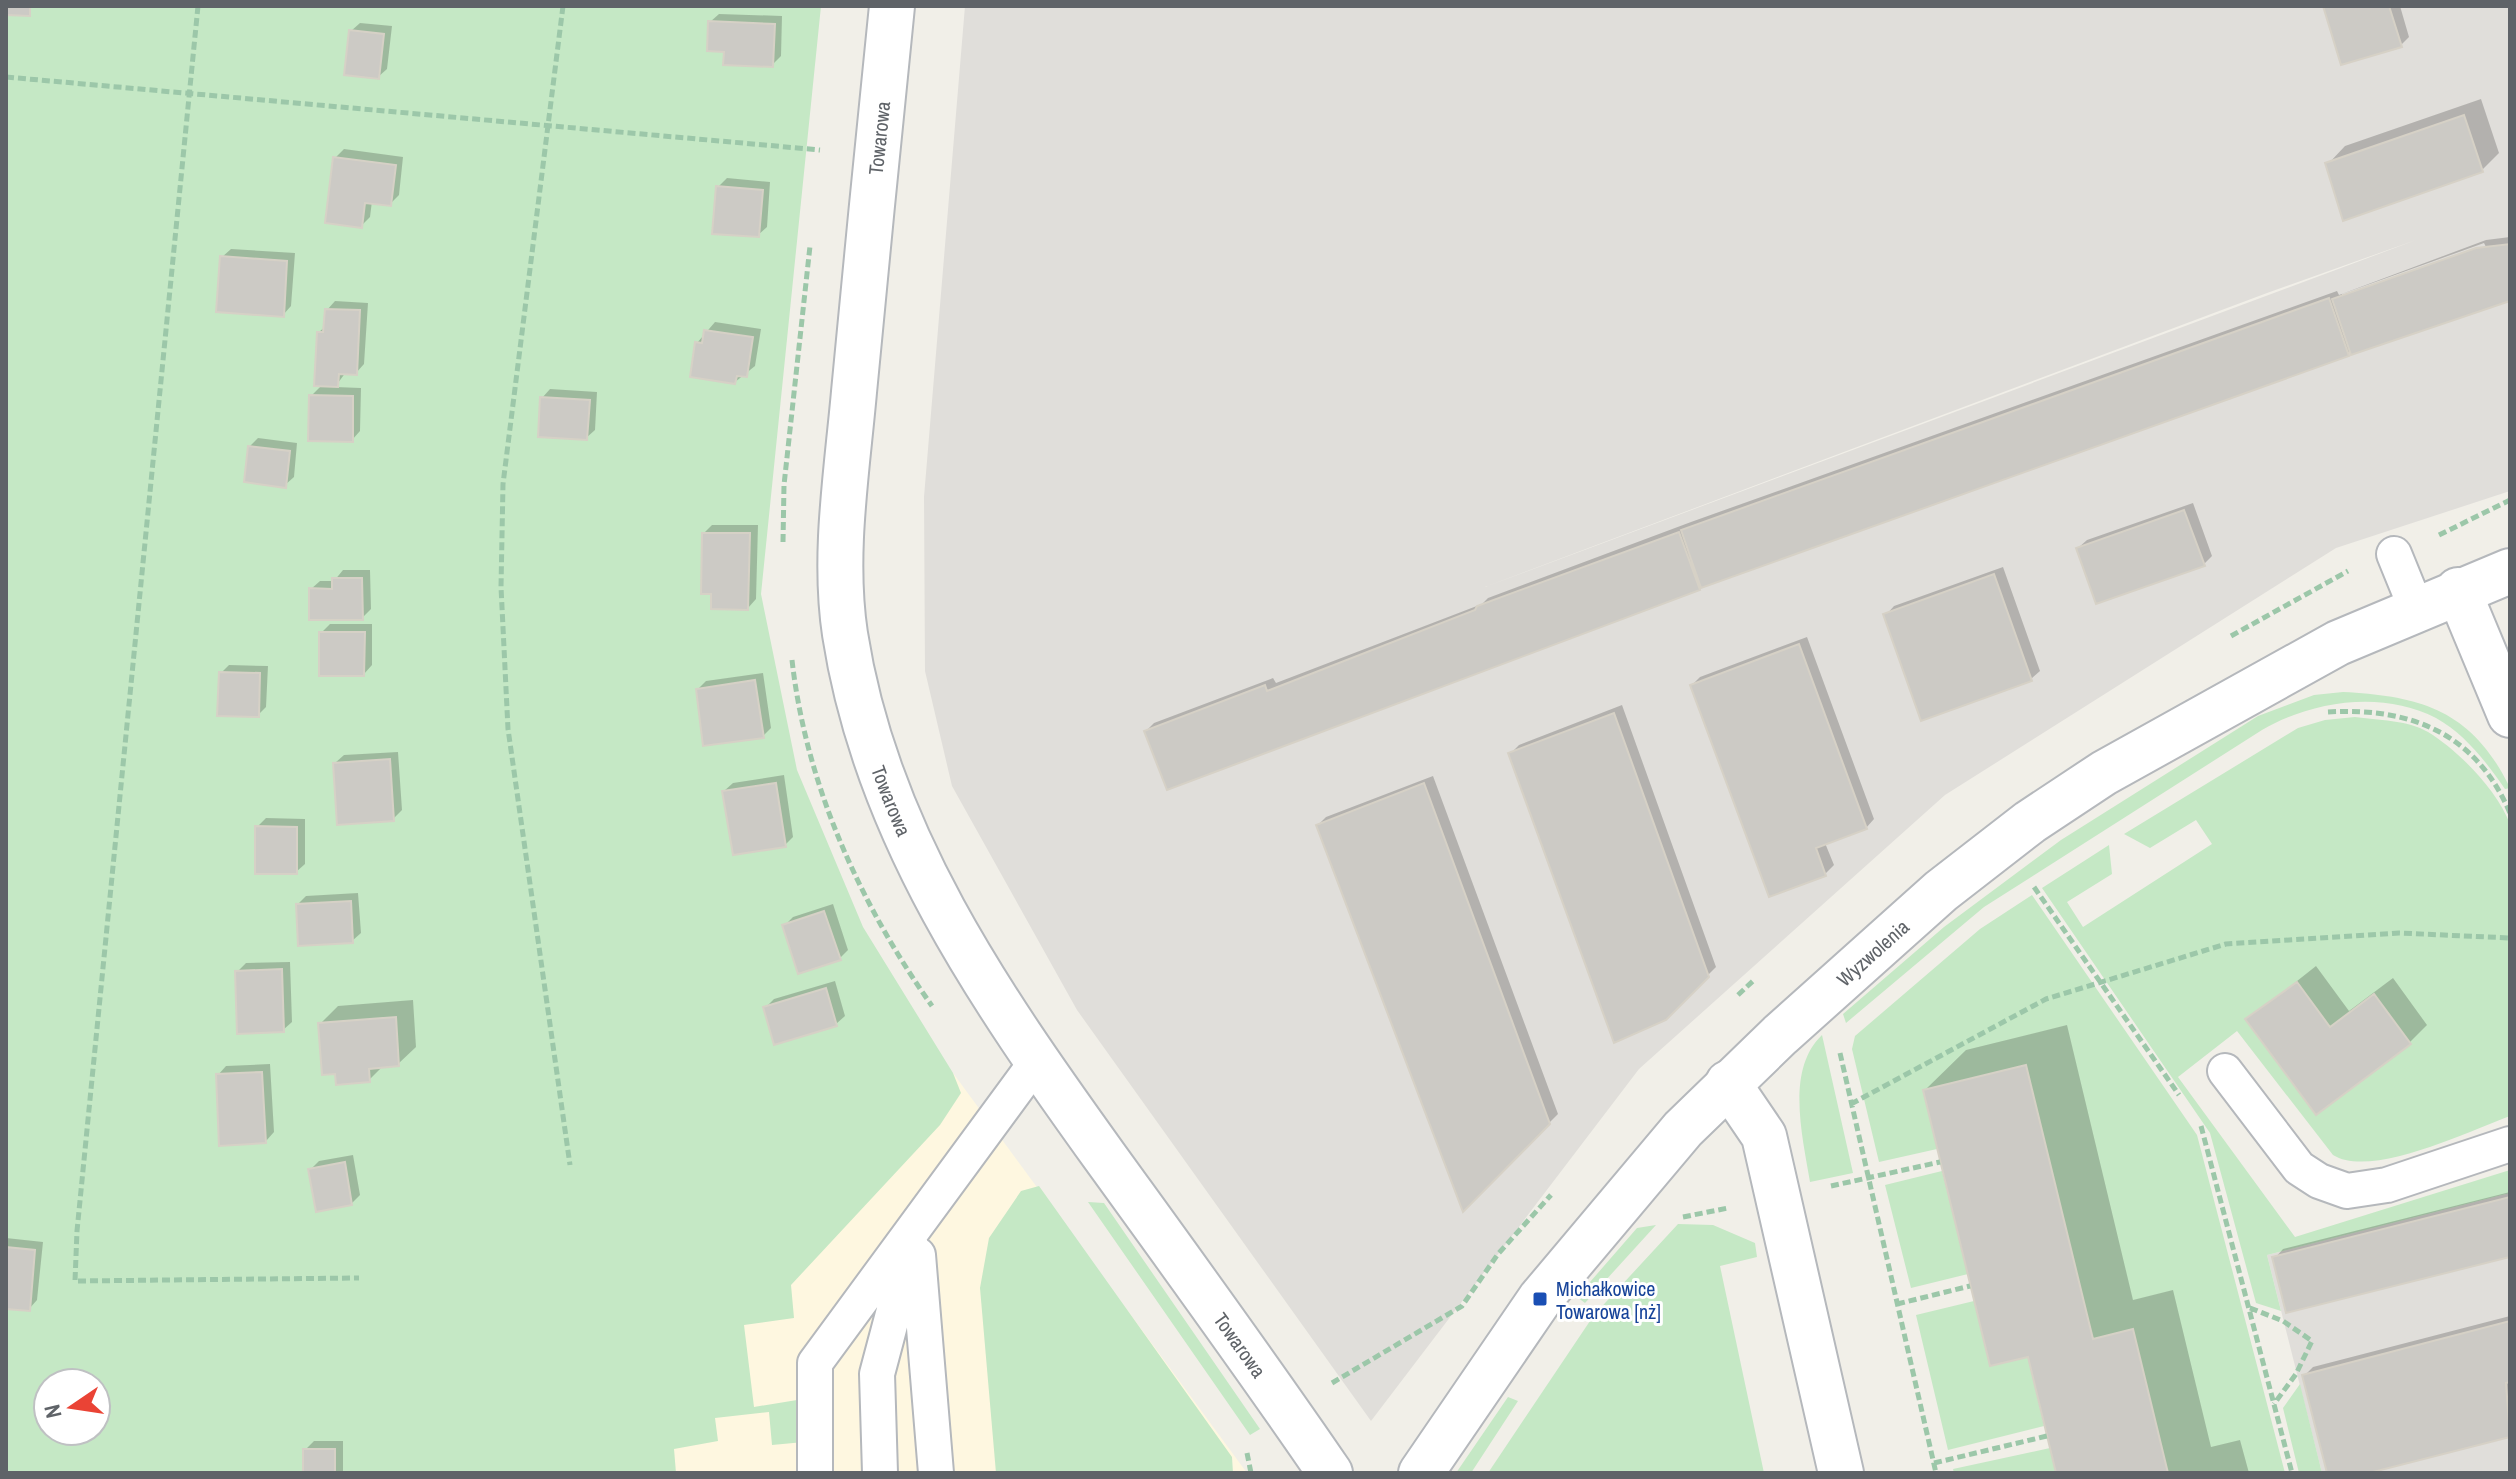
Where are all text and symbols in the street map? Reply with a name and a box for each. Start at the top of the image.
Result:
street label: Towarowa [862,100,896,176]
street label: Towarowa [866,762,918,840]
street label: Wyzwolenia [1831,913,1914,992]
place label: Michałkowice Towarowa [nż] [1556,1275,1661,1325]
marker: Michałkowice Towarowa [nż] [1531,1290,1549,1308]
street label: Towarowa [1208,1307,1273,1383]
north arrow [32,1367,112,1447]
text: N [36,1402,69,1421]

